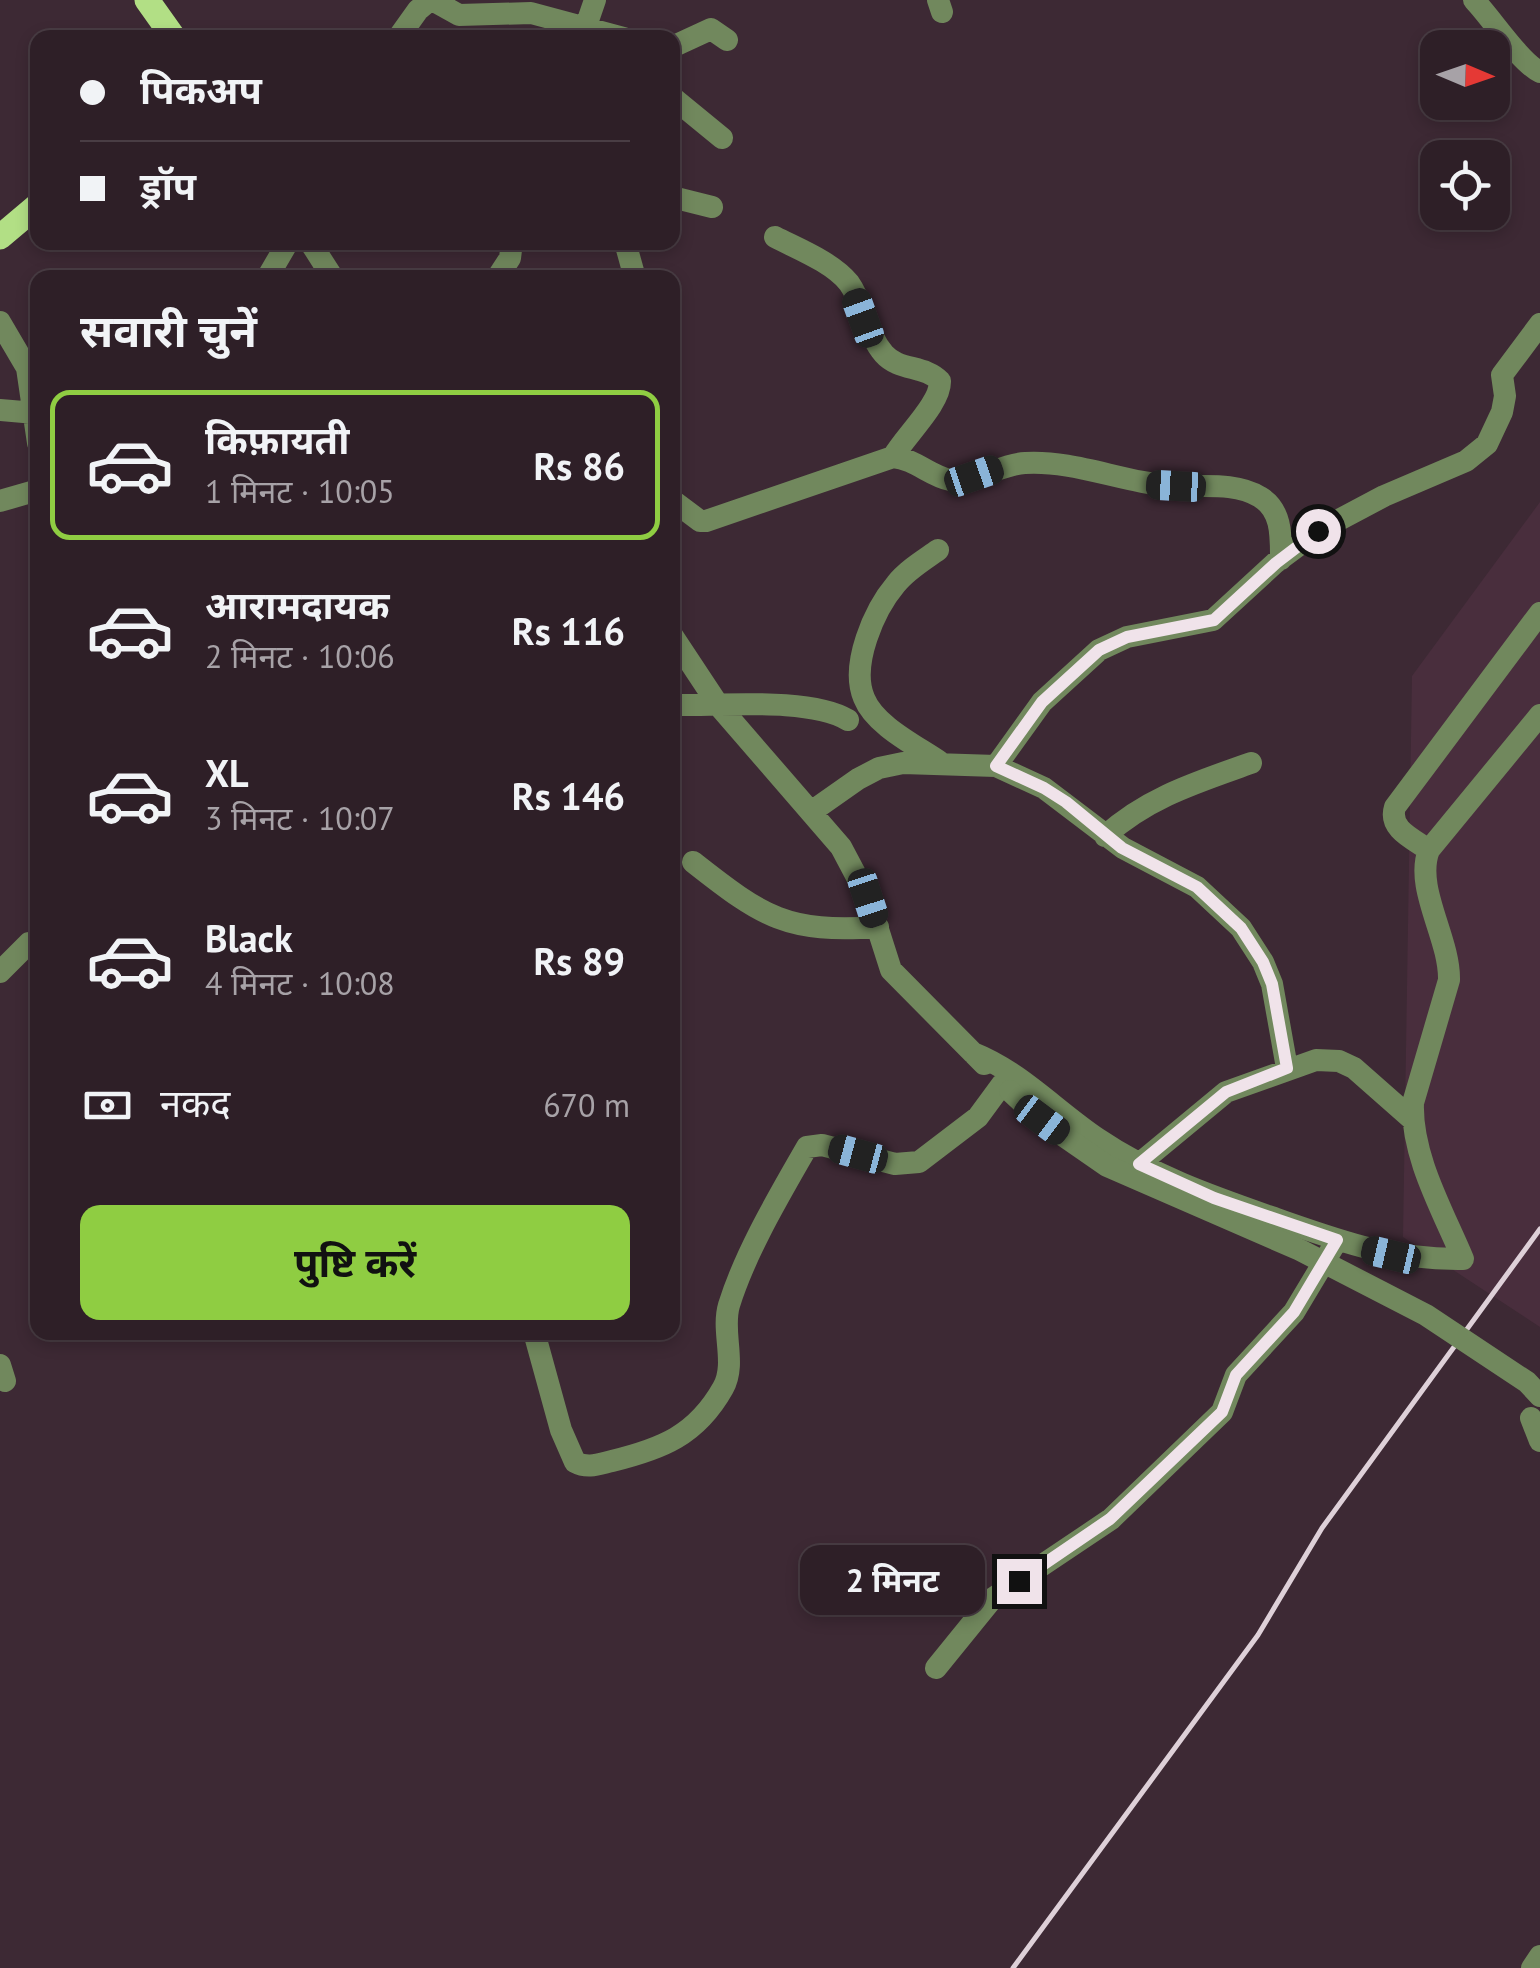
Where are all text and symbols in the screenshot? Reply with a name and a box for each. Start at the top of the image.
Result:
north arrow [1420,30,1510,120]
map controls [1420,30,1510,230]
text: पिकअप [140,65,262,114]
button: locate [1420,140,1510,230]
text: ड्रॉप [140,161,196,210]
car [839,285,887,351]
text: सवारी चुनें [80,301,257,359]
text: किफ़ायती [205,415,349,464]
icon: car [85,420,175,510]
text: Rs 86 [533,441,625,490]
car [941,452,1007,500]
car [1145,469,1207,503]
text: 1 मिनट · 10:05 [205,470,395,512]
route start [1296,509,1341,554]
text: आरामदायक [205,580,389,629]
icon: car [85,585,175,675]
text: Rs 116 [512,606,625,655]
text: 2 मिनट · 10:06 [205,635,395,677]
text: XL [205,748,249,797]
icon: car [85,750,175,840]
text: Rs 146 [512,771,625,820]
text: 3 मिनट · 10:07 [205,797,395,839]
car [844,865,892,931]
text: Black [205,913,293,962]
icon: car [85,915,175,1005]
text: Rs 89 [533,936,625,985]
text: 4 मिनट · 10:08 [205,962,395,1004]
icon: cash [80,1078,135,1133]
text: नकद [160,1078,230,1127]
text: 670 m [543,1084,630,1126]
car [1009,1090,1075,1150]
car [825,1132,891,1176]
button: पुष्टि करें [80,1205,630,1320]
car [1358,1234,1424,1276]
callout: 2 मिनट [799,1546,984,1616]
text: 2 मिनट [846,1559,939,1601]
route end [997,1559,1042,1604]

